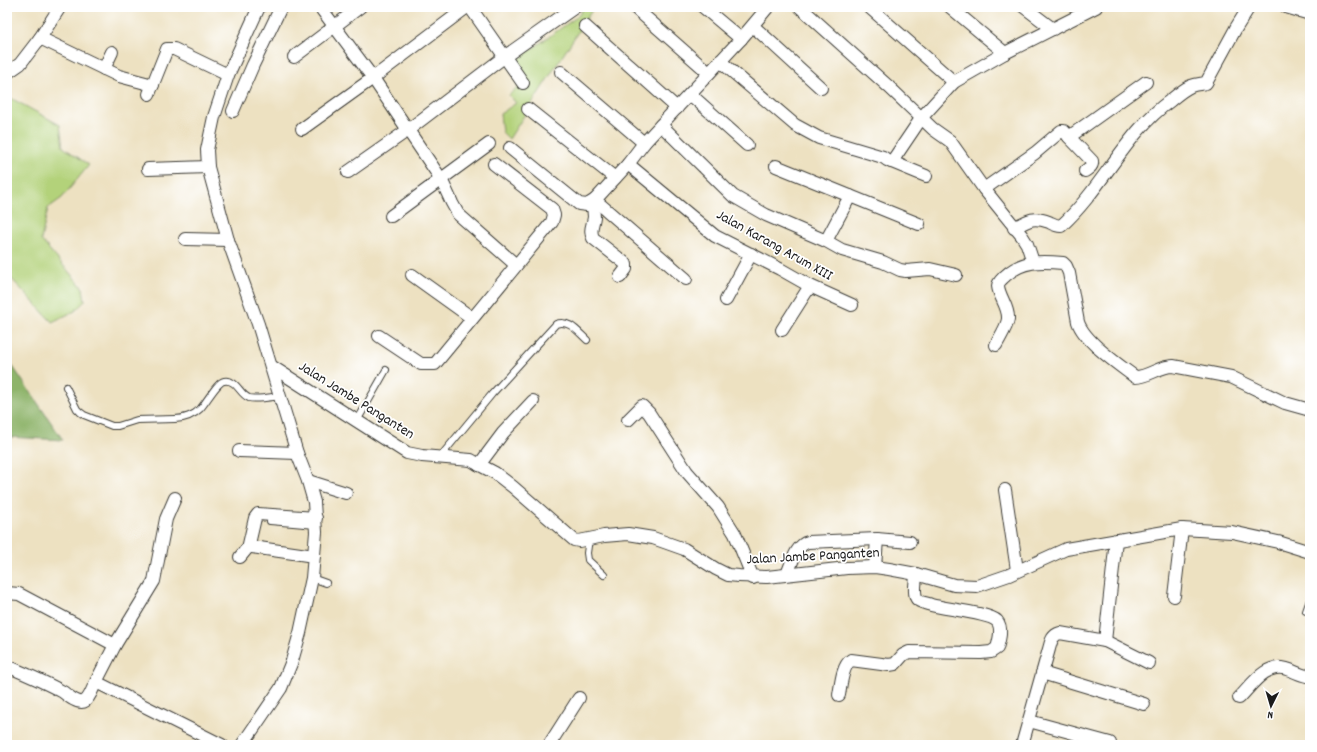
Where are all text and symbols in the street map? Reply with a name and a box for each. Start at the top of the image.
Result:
street label: Jalan Karang Arum XIII [712,205,837,287]
street label: Jalan Jambe Panganten [294,356,418,446]
street label: Jalan Jambe Panganten [746,543,880,571]
north arrow [1251,686,1291,726]
text: N [1266,706,1274,722]

